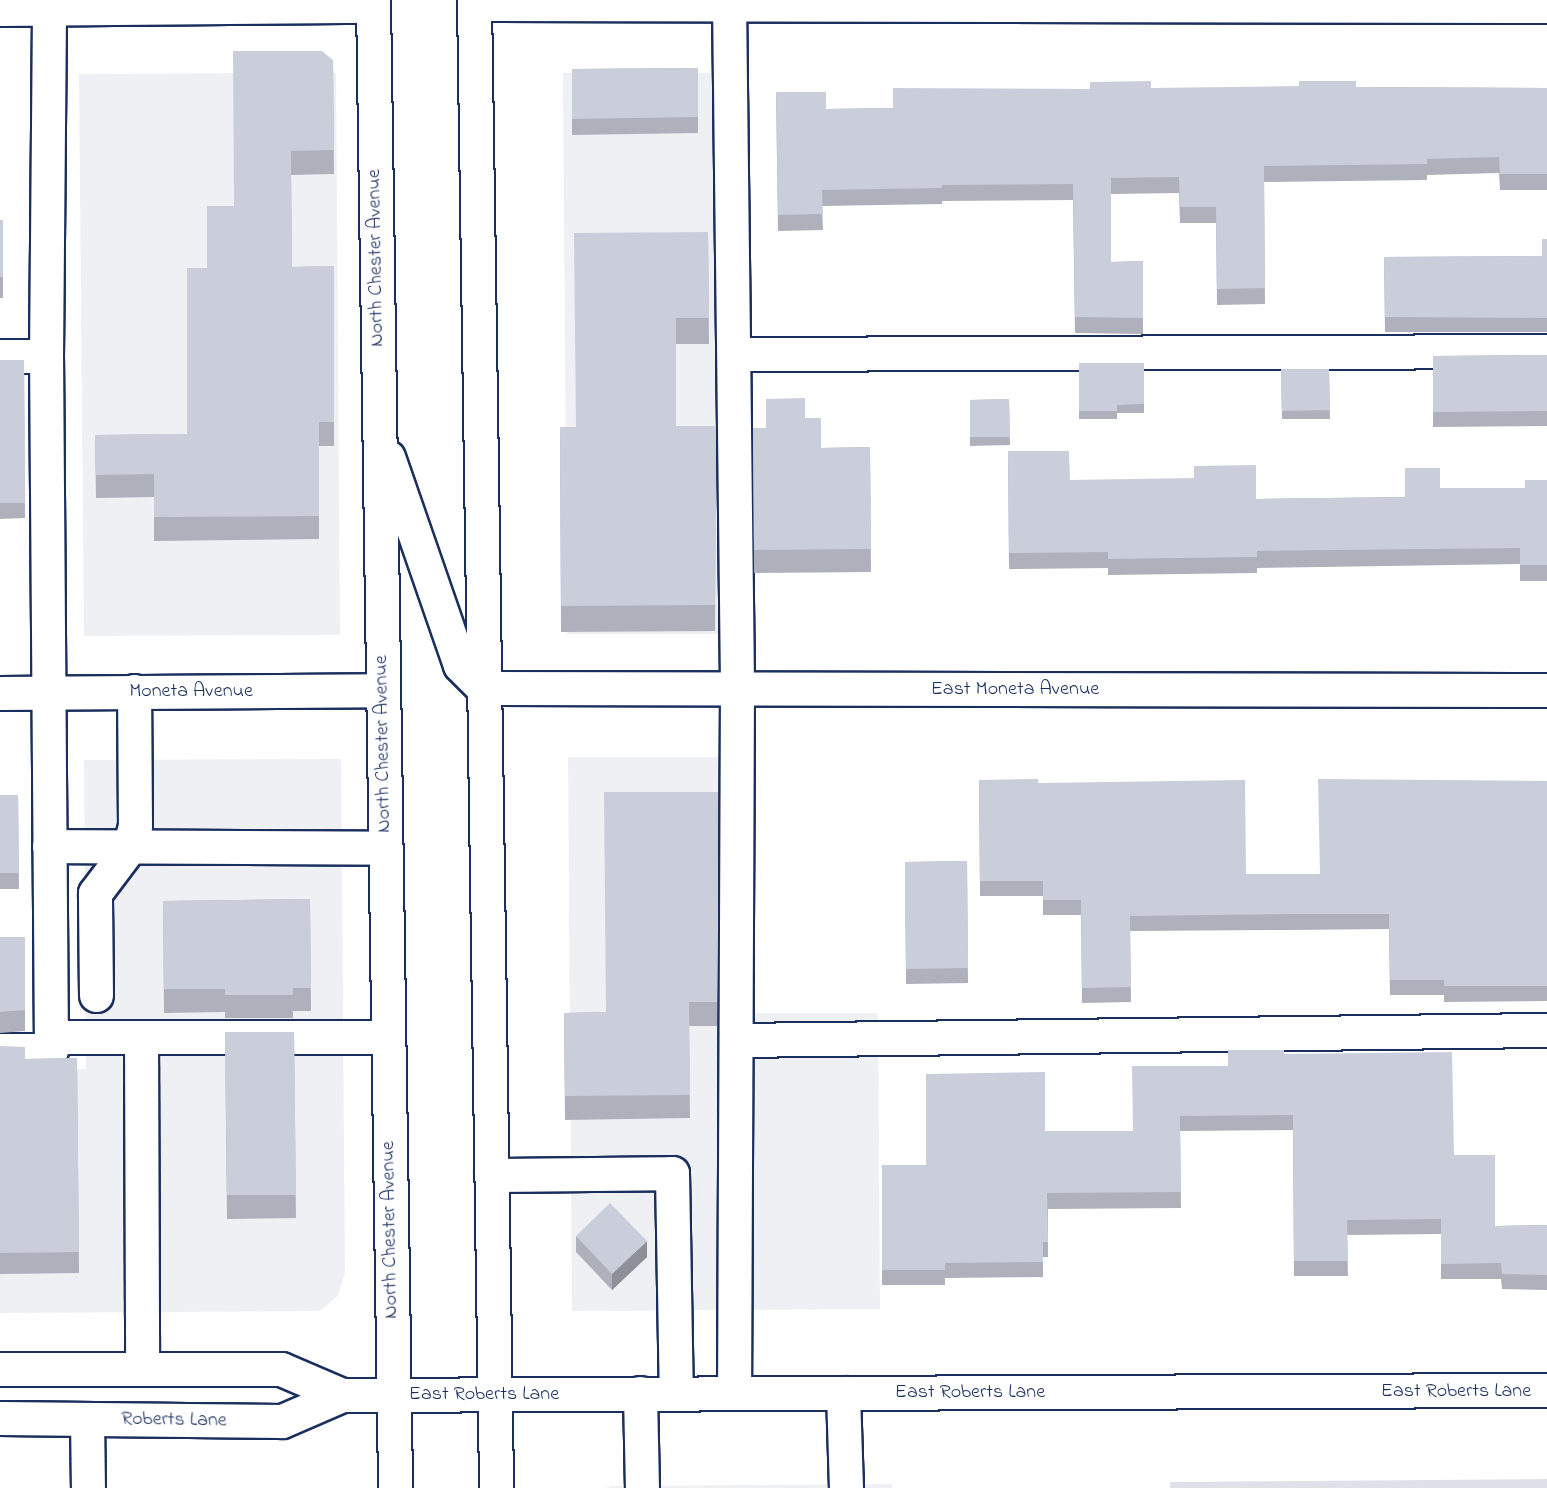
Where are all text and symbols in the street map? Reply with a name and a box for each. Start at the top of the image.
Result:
street label: North Chester Avenue [362,169,390,347]
street label: North Chester Avenue [369,655,397,833]
street label: East Moneta Avenue [931,677,1099,701]
street label: Moneta Avenue [129,679,253,703]
street label: North Chester Avenue [376,1141,404,1319]
street label: East Roberts Lane [1381,1379,1531,1403]
street label: East Roberts Lane [895,1380,1045,1404]
street label: East Roberts Lane [409,1382,559,1406]
street label: Roberts Lane [121,1407,227,1433]

